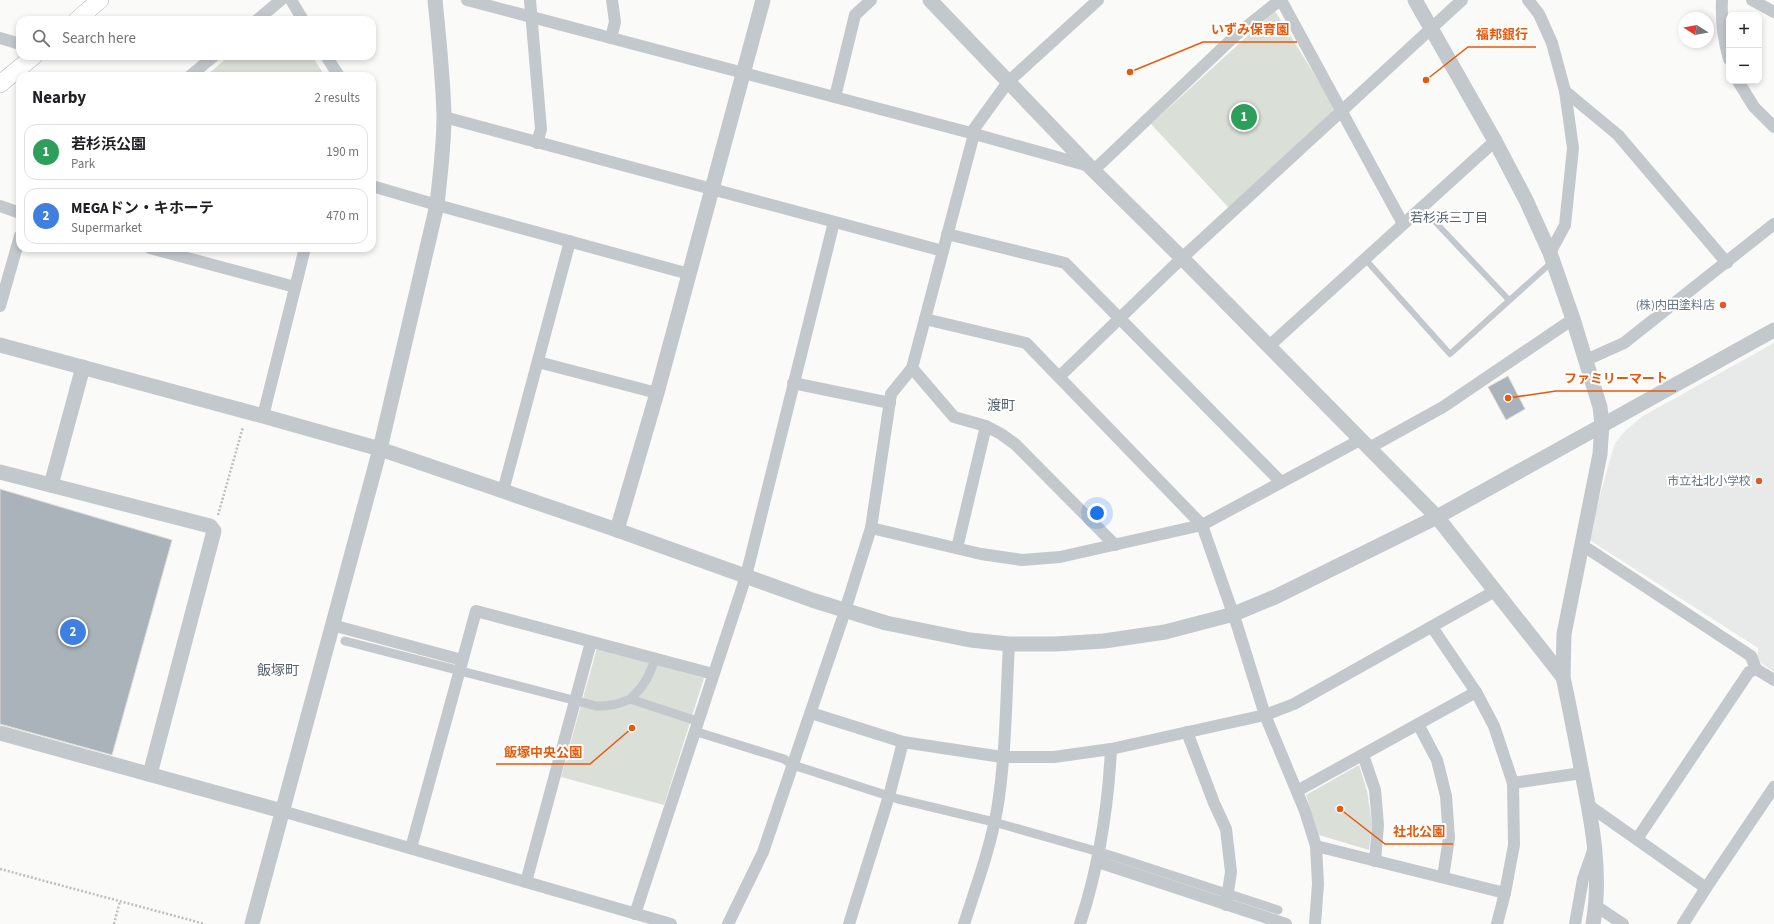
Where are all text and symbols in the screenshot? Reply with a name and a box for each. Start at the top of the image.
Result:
north arrow [1678,12,1714,48]
map controls [1726,12,1762,84]
button: + [1726,12,1762,48]
search box [16,16,376,60]
callout: いずみ保育園 [1203,17,1297,42]
text: いずみ保育園 [1211,21,1289,39]
callout: 福邦銀行 [1468,22,1536,47]
text: 福邦銀行 [1476,26,1528,44]
icon: search [30,27,52,49]
text: Search here [62,28,136,49]
button: − [1726,48,1762,84]
text: Nearby [32,86,86,110]
text: 2 results [315,89,360,107]
pin: 1 [1231,102,1257,132]
text: 若杉浜公園 [71,134,146,155]
text: 1 [43,143,49,161]
text: 190 m [326,143,359,161]
text: Park [71,155,95,173]
text: MEGAドン・キホーテ [71,198,214,219]
text: 2 [43,207,49,225]
text: 470 m [326,207,359,225]
district label: 若杉浜三丁目 [1410,209,1488,227]
text: Supermarket [71,219,142,237]
place label: (株)内田塗料店 [1636,297,1715,314]
marker: (株)内田塗料店 [1718,300,1728,310]
callout: ファミリーマート [1556,366,1676,391]
text: ファミリーマート [1564,370,1668,388]
district label: 渡町 [987,396,1015,416]
place label: 市立社北小学校 [1667,473,1751,490]
marker: 市立社北小学校 [1754,476,1764,486]
your location [1087,503,1107,523]
pin: 2 [60,617,86,647]
district label: 飯塚町 [257,661,299,681]
callout: 飯塚中央公園 [496,739,590,764]
text: 飯塚中央公園 [504,744,582,762]
callout: 社北公園 [1385,819,1453,844]
text: 社北公園 [1393,823,1445,841]

